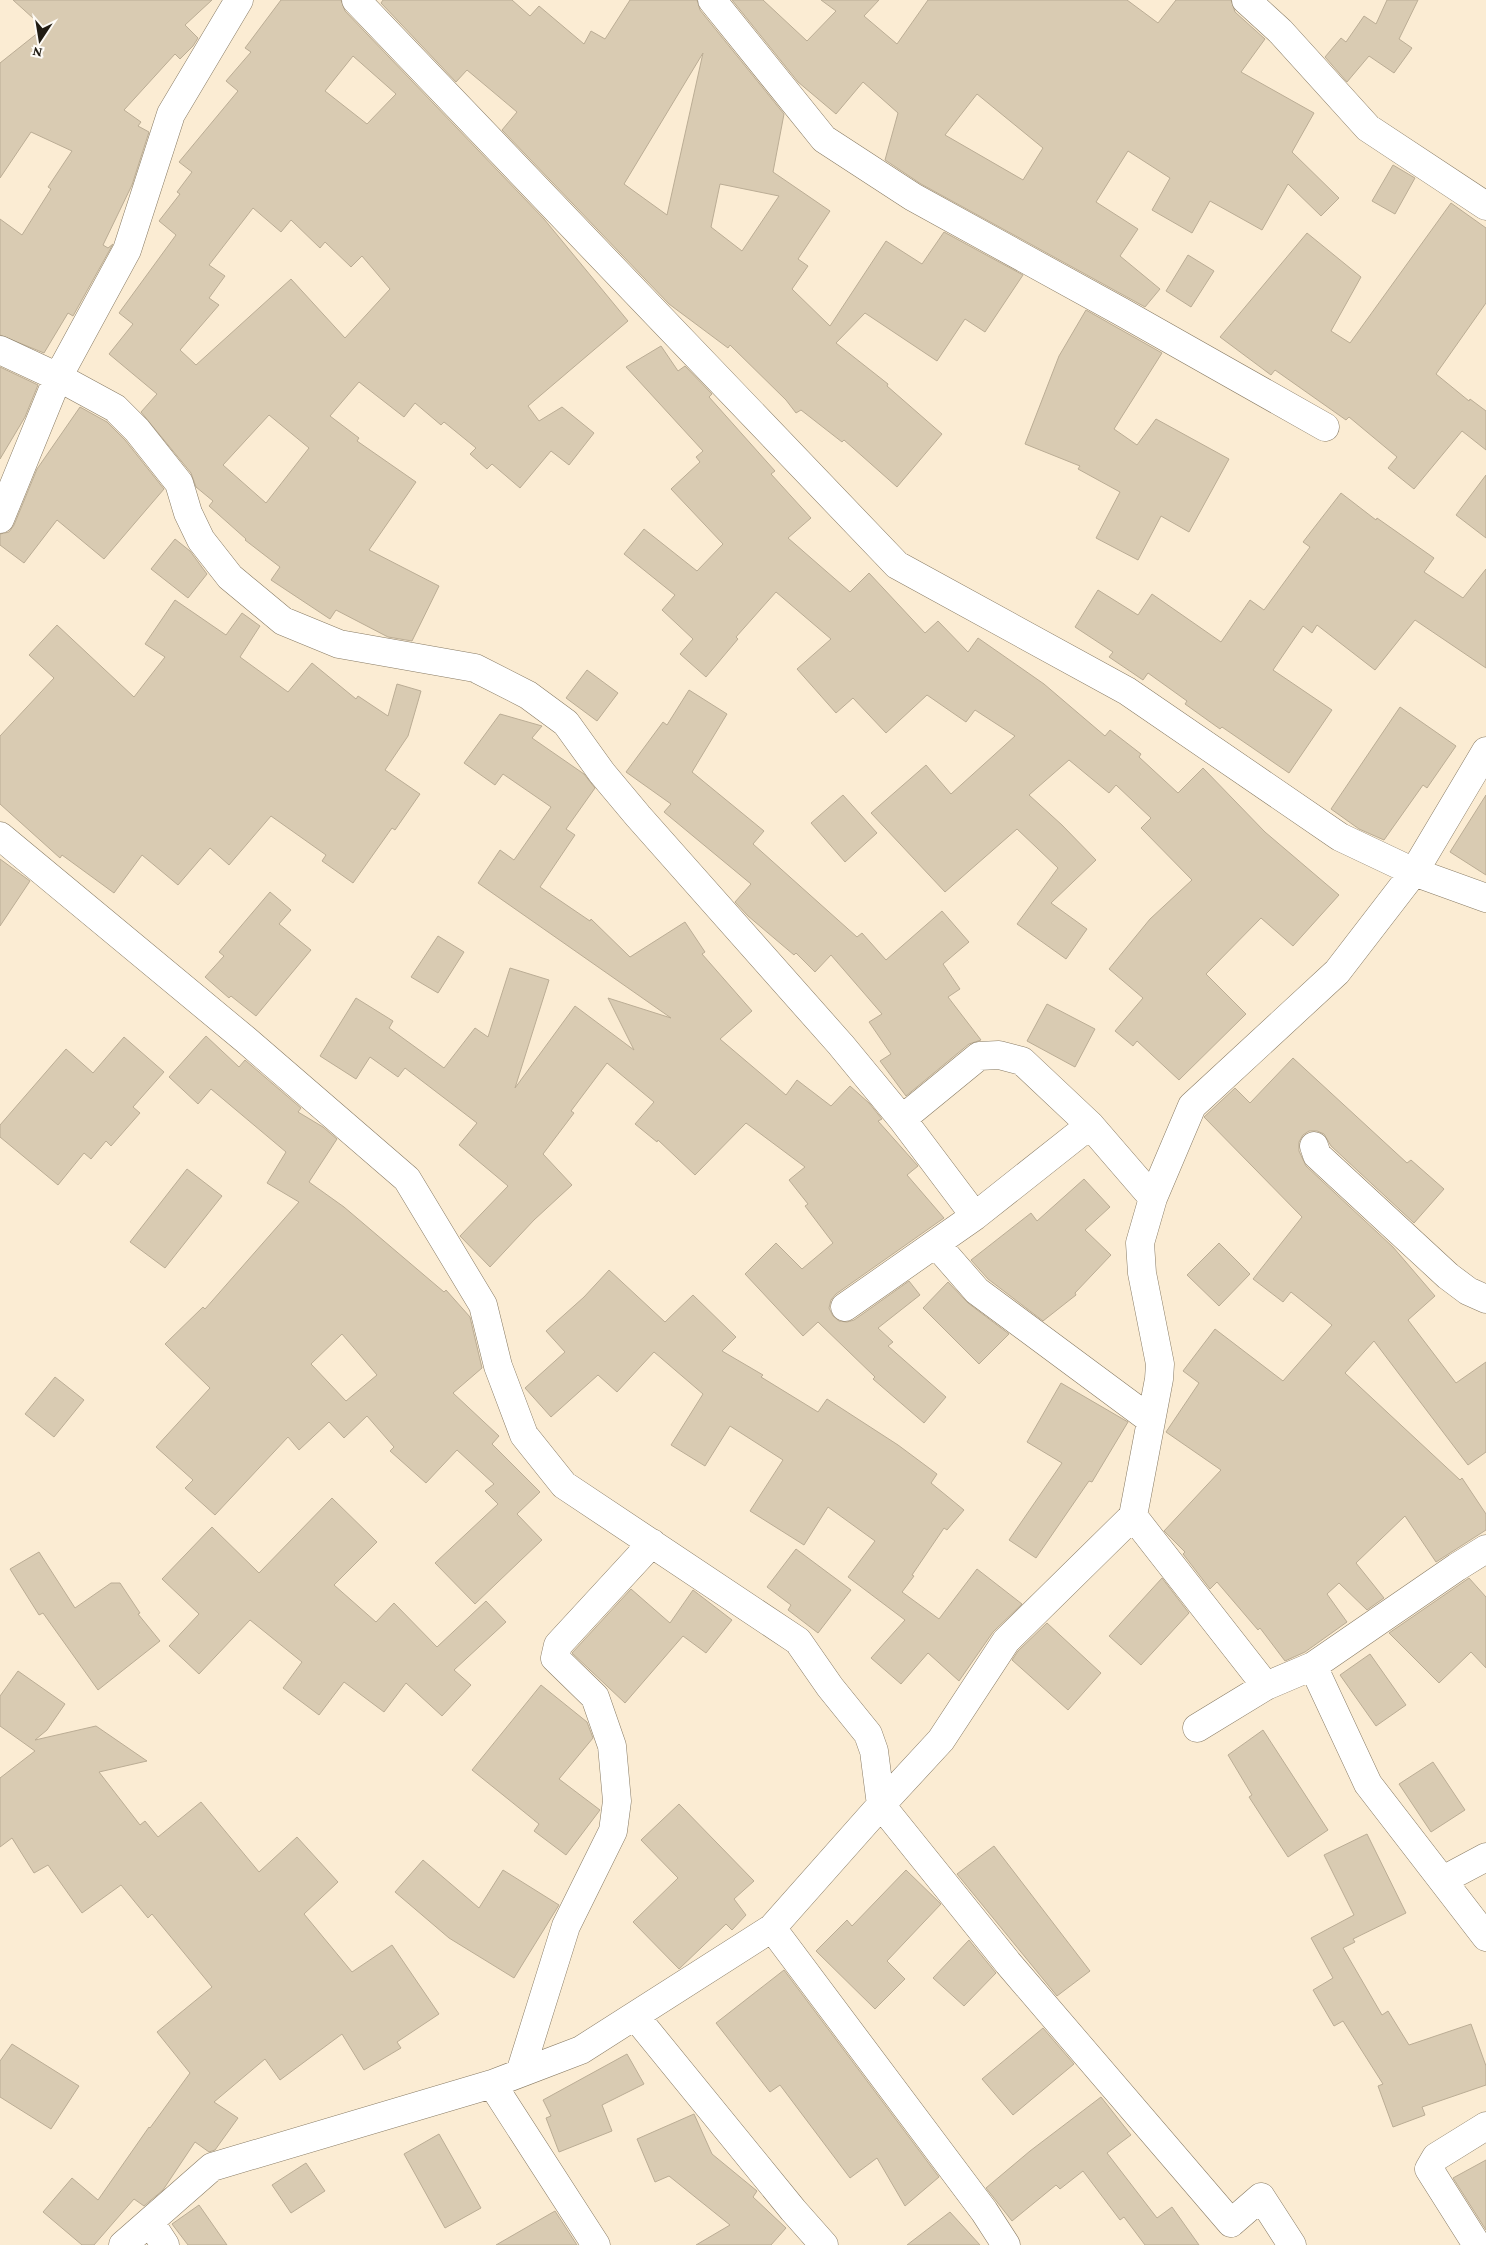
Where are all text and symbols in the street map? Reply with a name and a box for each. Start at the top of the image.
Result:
north arrow [15,15,65,65]
text: N [31,44,44,62]

